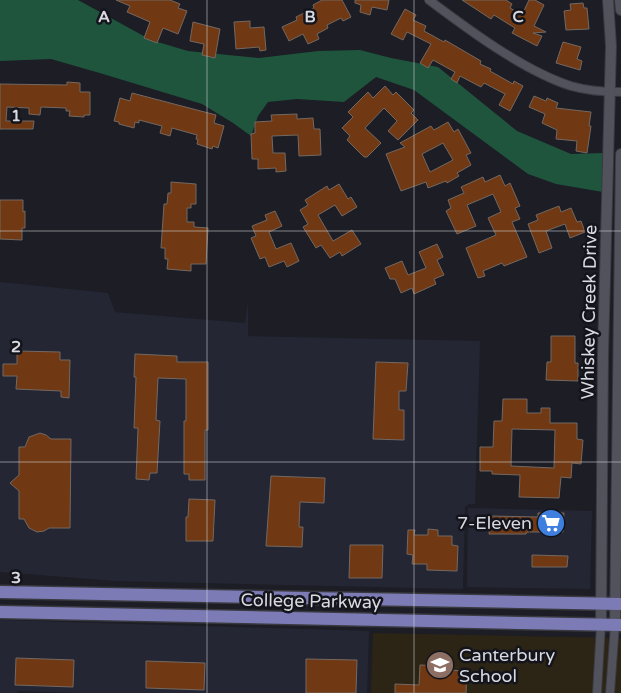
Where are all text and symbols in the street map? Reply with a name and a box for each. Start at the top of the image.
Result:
text: A [98,7,110,27]
text: B [304,7,316,27]
text: C [512,7,524,27]
text: 1 [11,106,21,126]
street label: Whiskey Creek Drive [576,225,602,399]
text: 2 [11,337,21,357]
supermarket icon: 7-Eleven [536,508,566,538]
place label: 7-Eleven [457,512,532,534]
text: 3 [11,568,21,588]
street label: College Parkway [240,589,382,613]
place label: Canterbury School [459,644,555,687]
school or university icon: Canterbury School [425,650,455,680]

